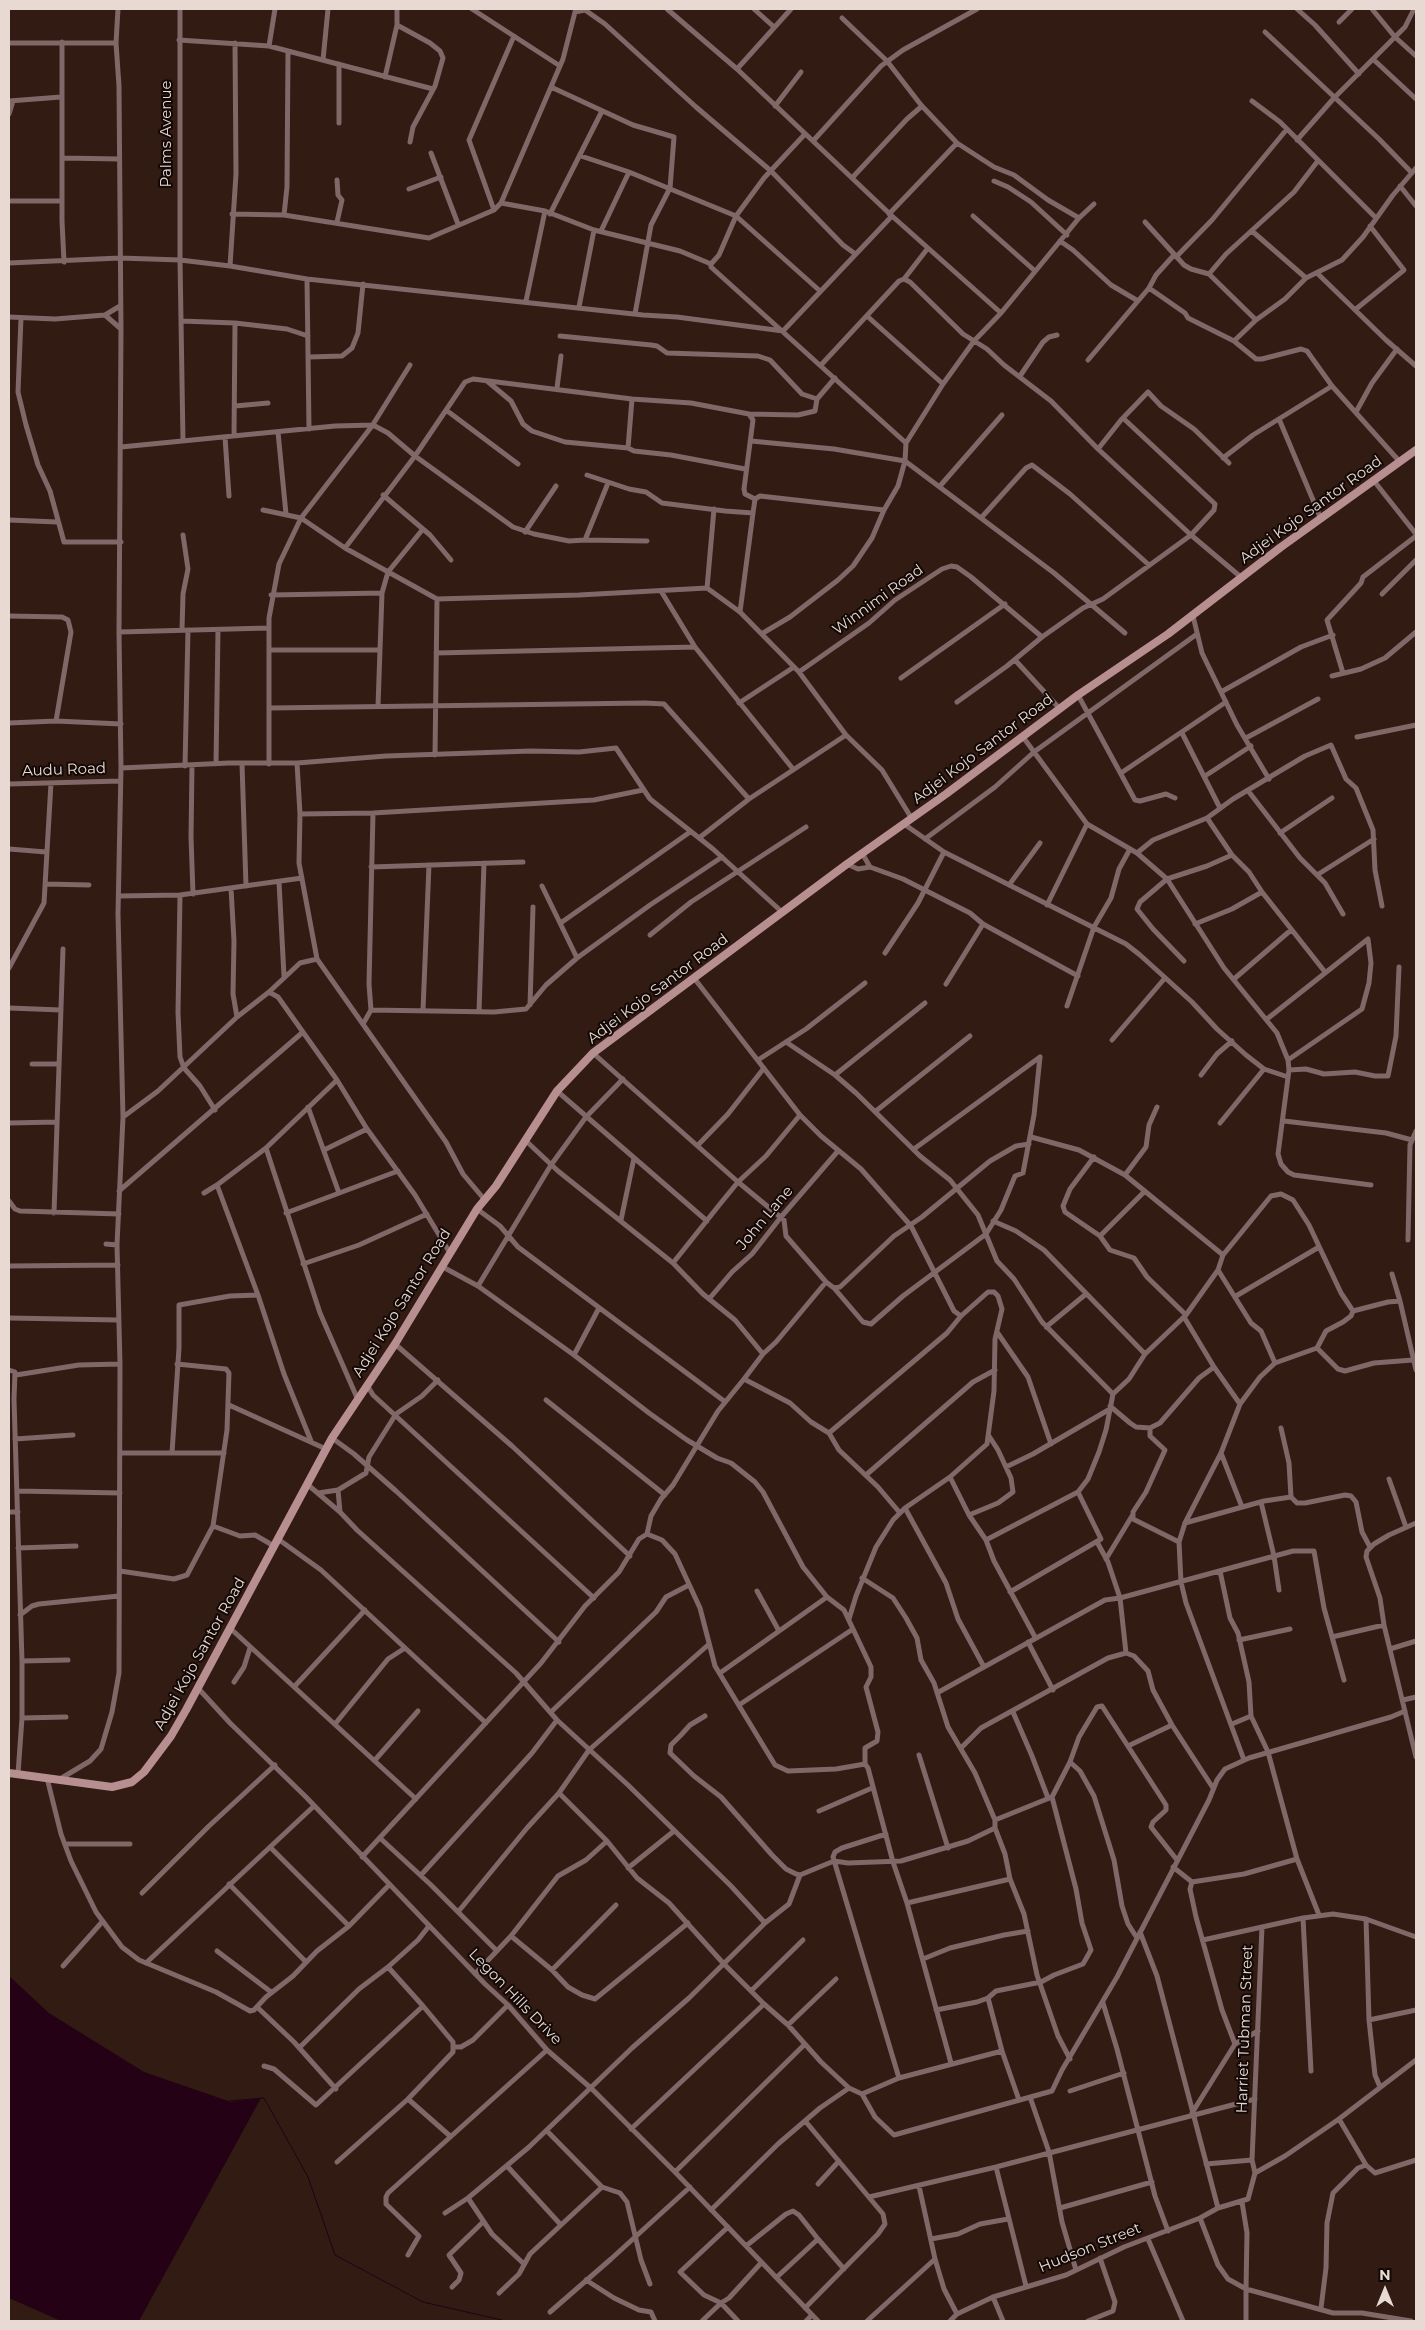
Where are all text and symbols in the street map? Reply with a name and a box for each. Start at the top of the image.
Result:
street label: Palms Avenue [158,80,176,188]
street label: Adjei Kojo Santor Road [1236,452,1386,568]
street label: Winnimi Road [829,561,927,639]
street label: Adjei Kojo Santor Road [909,690,1057,808]
street label: Audu Road [22,760,106,780]
street label: Adjei Kojo Santor Road [584,930,732,1048]
street label: John Lane [733,1182,797,1254]
street label: Adjei Kojo Santor Road [349,1225,455,1381]
street label: Adjei Kojo Santor Road [151,1575,249,1733]
street label: Harriet Tubman Street [1233,1944,1257,2114]
street label: Legon Hills Drive [465,1945,565,2049]
street label: Hudson Street [1036,2219,1144,2277]
north arrow [1360,2265,1410,2315]
text: N [1379,2266,1391,2284]

